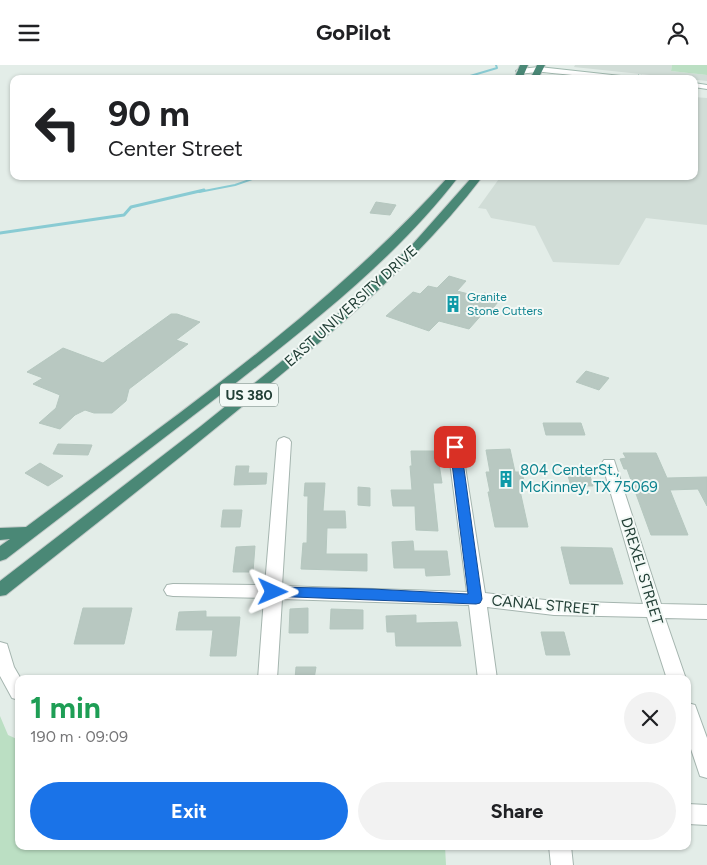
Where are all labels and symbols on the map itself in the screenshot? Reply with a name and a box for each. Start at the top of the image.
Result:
street label: EAST UNIVERSITY DRIVE [281,242,421,370]
place label: Granite Stone Cutters [467,290,543,318]
building icon: Granite Stone Cutters [443,294,463,314]
road number: US 380 [220,383,278,407]
pin [434,426,476,468]
place label: 804 CenterSt., McKinney, TX 75069 [520,461,658,496]
building icon: 804 CenterSt., McKinney, TX 75069 [496,469,516,489]
street label: DREXEL STREET [617,515,667,627]
position arrow [246,565,298,617]
street label: CANAL STREET [491,591,600,619]

